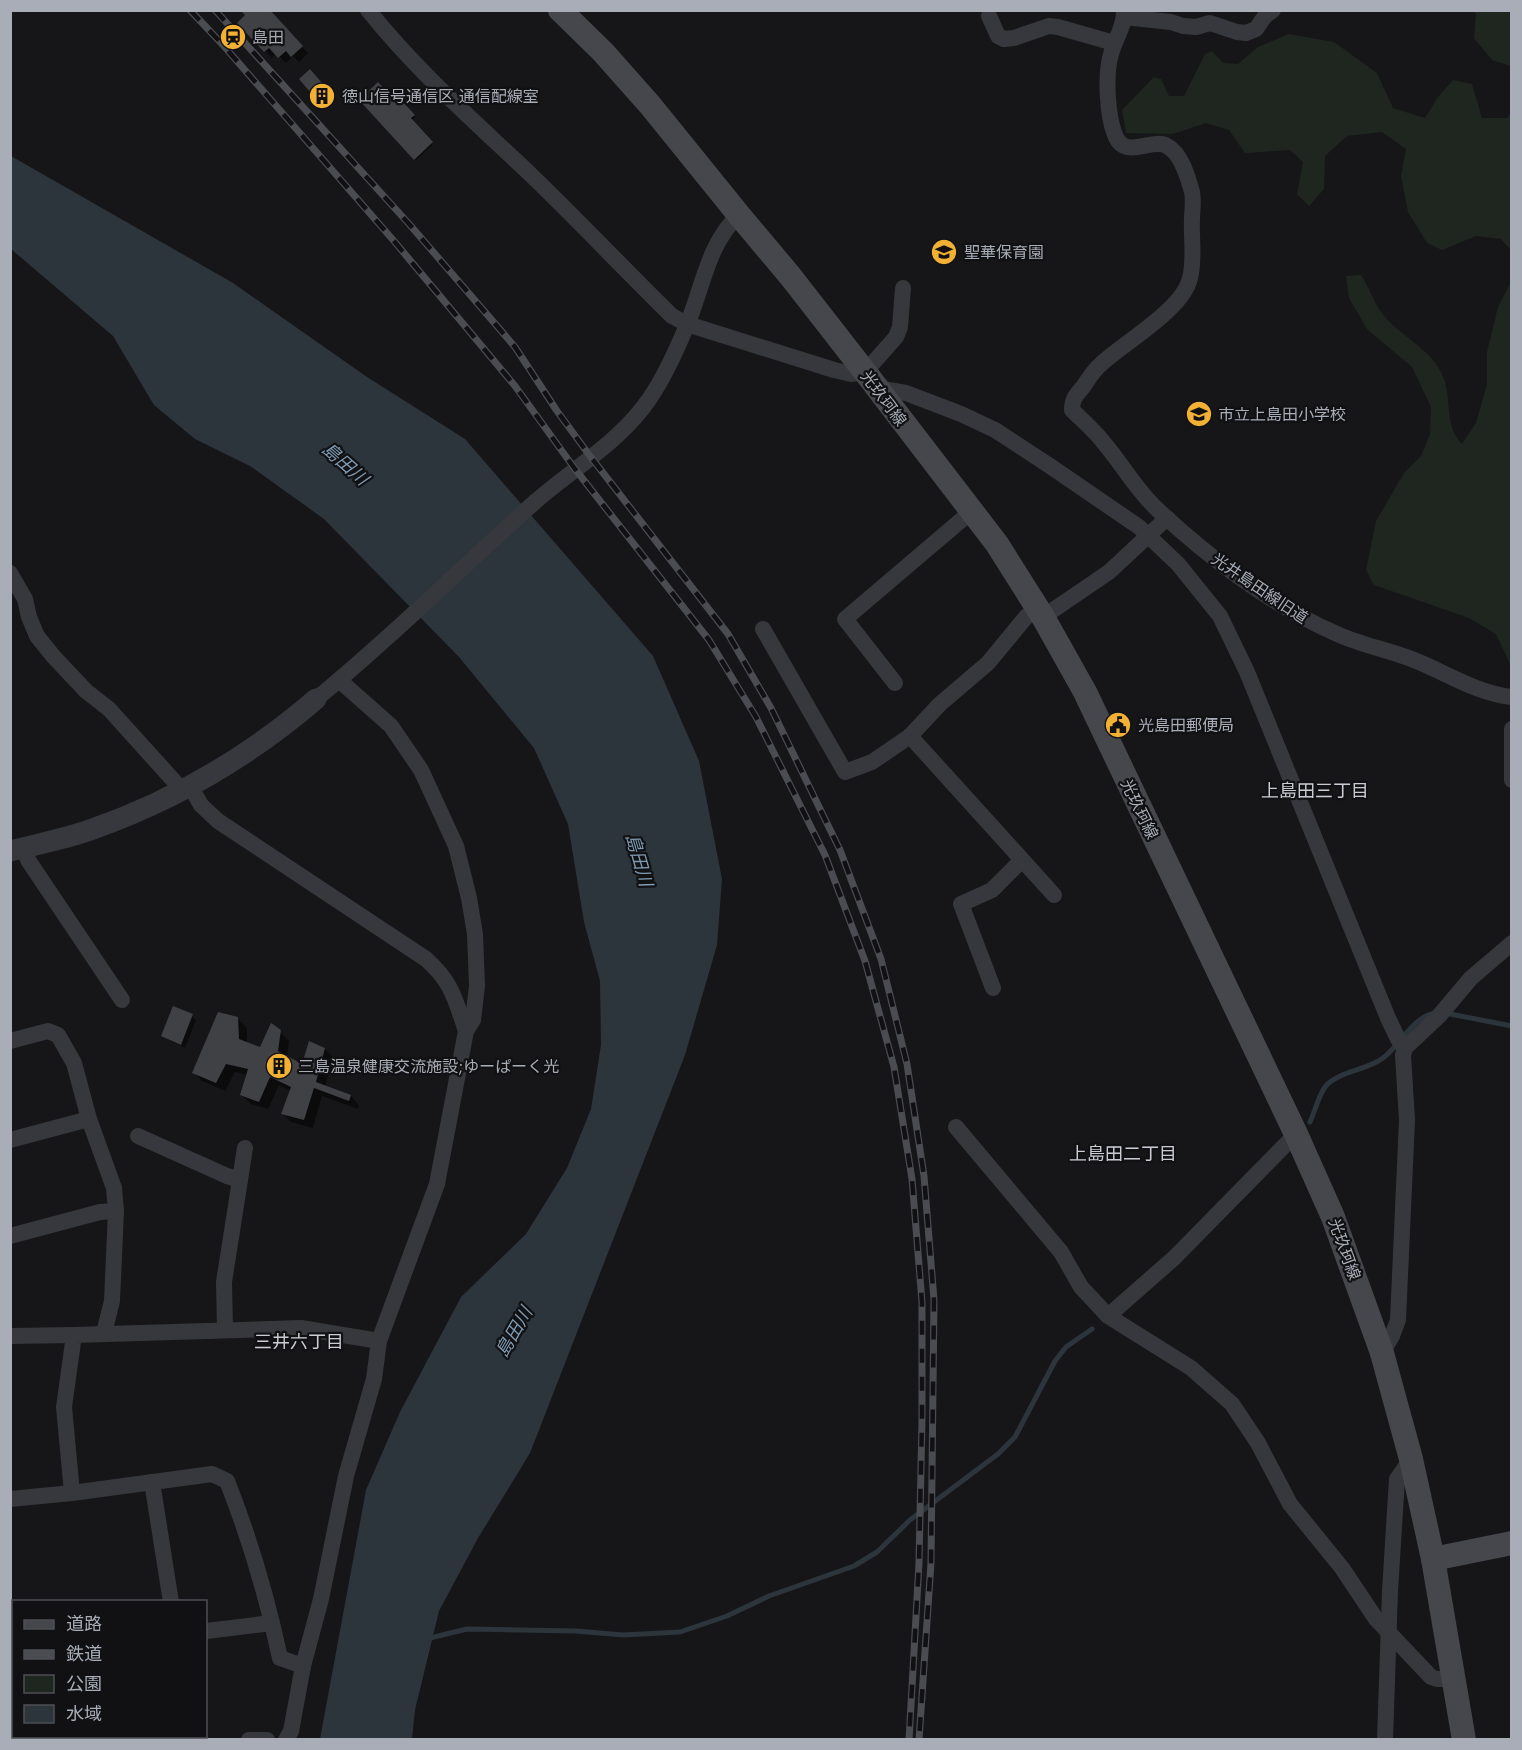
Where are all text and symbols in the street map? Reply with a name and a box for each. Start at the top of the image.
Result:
station icon: 島田 [218,22,248,52]
place label: 島田 [252,26,284,49]
building icon: 徳山信号通信区 通信配線室 [307,81,337,111]
place label: 徳山信号通信区 通信配線室 [342,85,539,108]
school or university icon: 聖華保育園 [929,237,959,267]
place label: 聖華保育園 [964,241,1044,264]
street label: 光玖珂線 [855,366,912,431]
school or university icon: 市立上島田小学校 [1184,399,1214,429]
place label: 市立上島田小学校 [1218,403,1346,426]
water label: 島田川 [316,436,375,493]
street label: 光井島田線旧道 [1207,548,1313,629]
public building icon: 光島田郵便局 [1103,710,1133,740]
place label: 光島田郵便局 [1138,714,1234,737]
street label: 光玖珂線 [1115,775,1164,843]
district label: 上島田三丁目 [1261,778,1369,804]
water label: 島田川 [619,830,659,891]
building icon: 三島温泉健康交流施設;ゆーぱーく光 [264,1051,294,1081]
place label: 三島温泉健康交流施設;ゆーぱーく光 [298,1055,559,1078]
district label: 上島田二丁目 [1069,1141,1177,1167]
street label: 光玖珂線 [1323,1215,1366,1283]
water label: 島田川 [489,1300,540,1362]
district label: 三井六丁目 [254,1329,344,1355]
legend [12,1600,207,1738]
text: 道路 [66,1611,102,1637]
text: 鉄道 [66,1641,102,1667]
text: 公園 [66,1671,102,1697]
text: 水域 [66,1701,102,1727]

